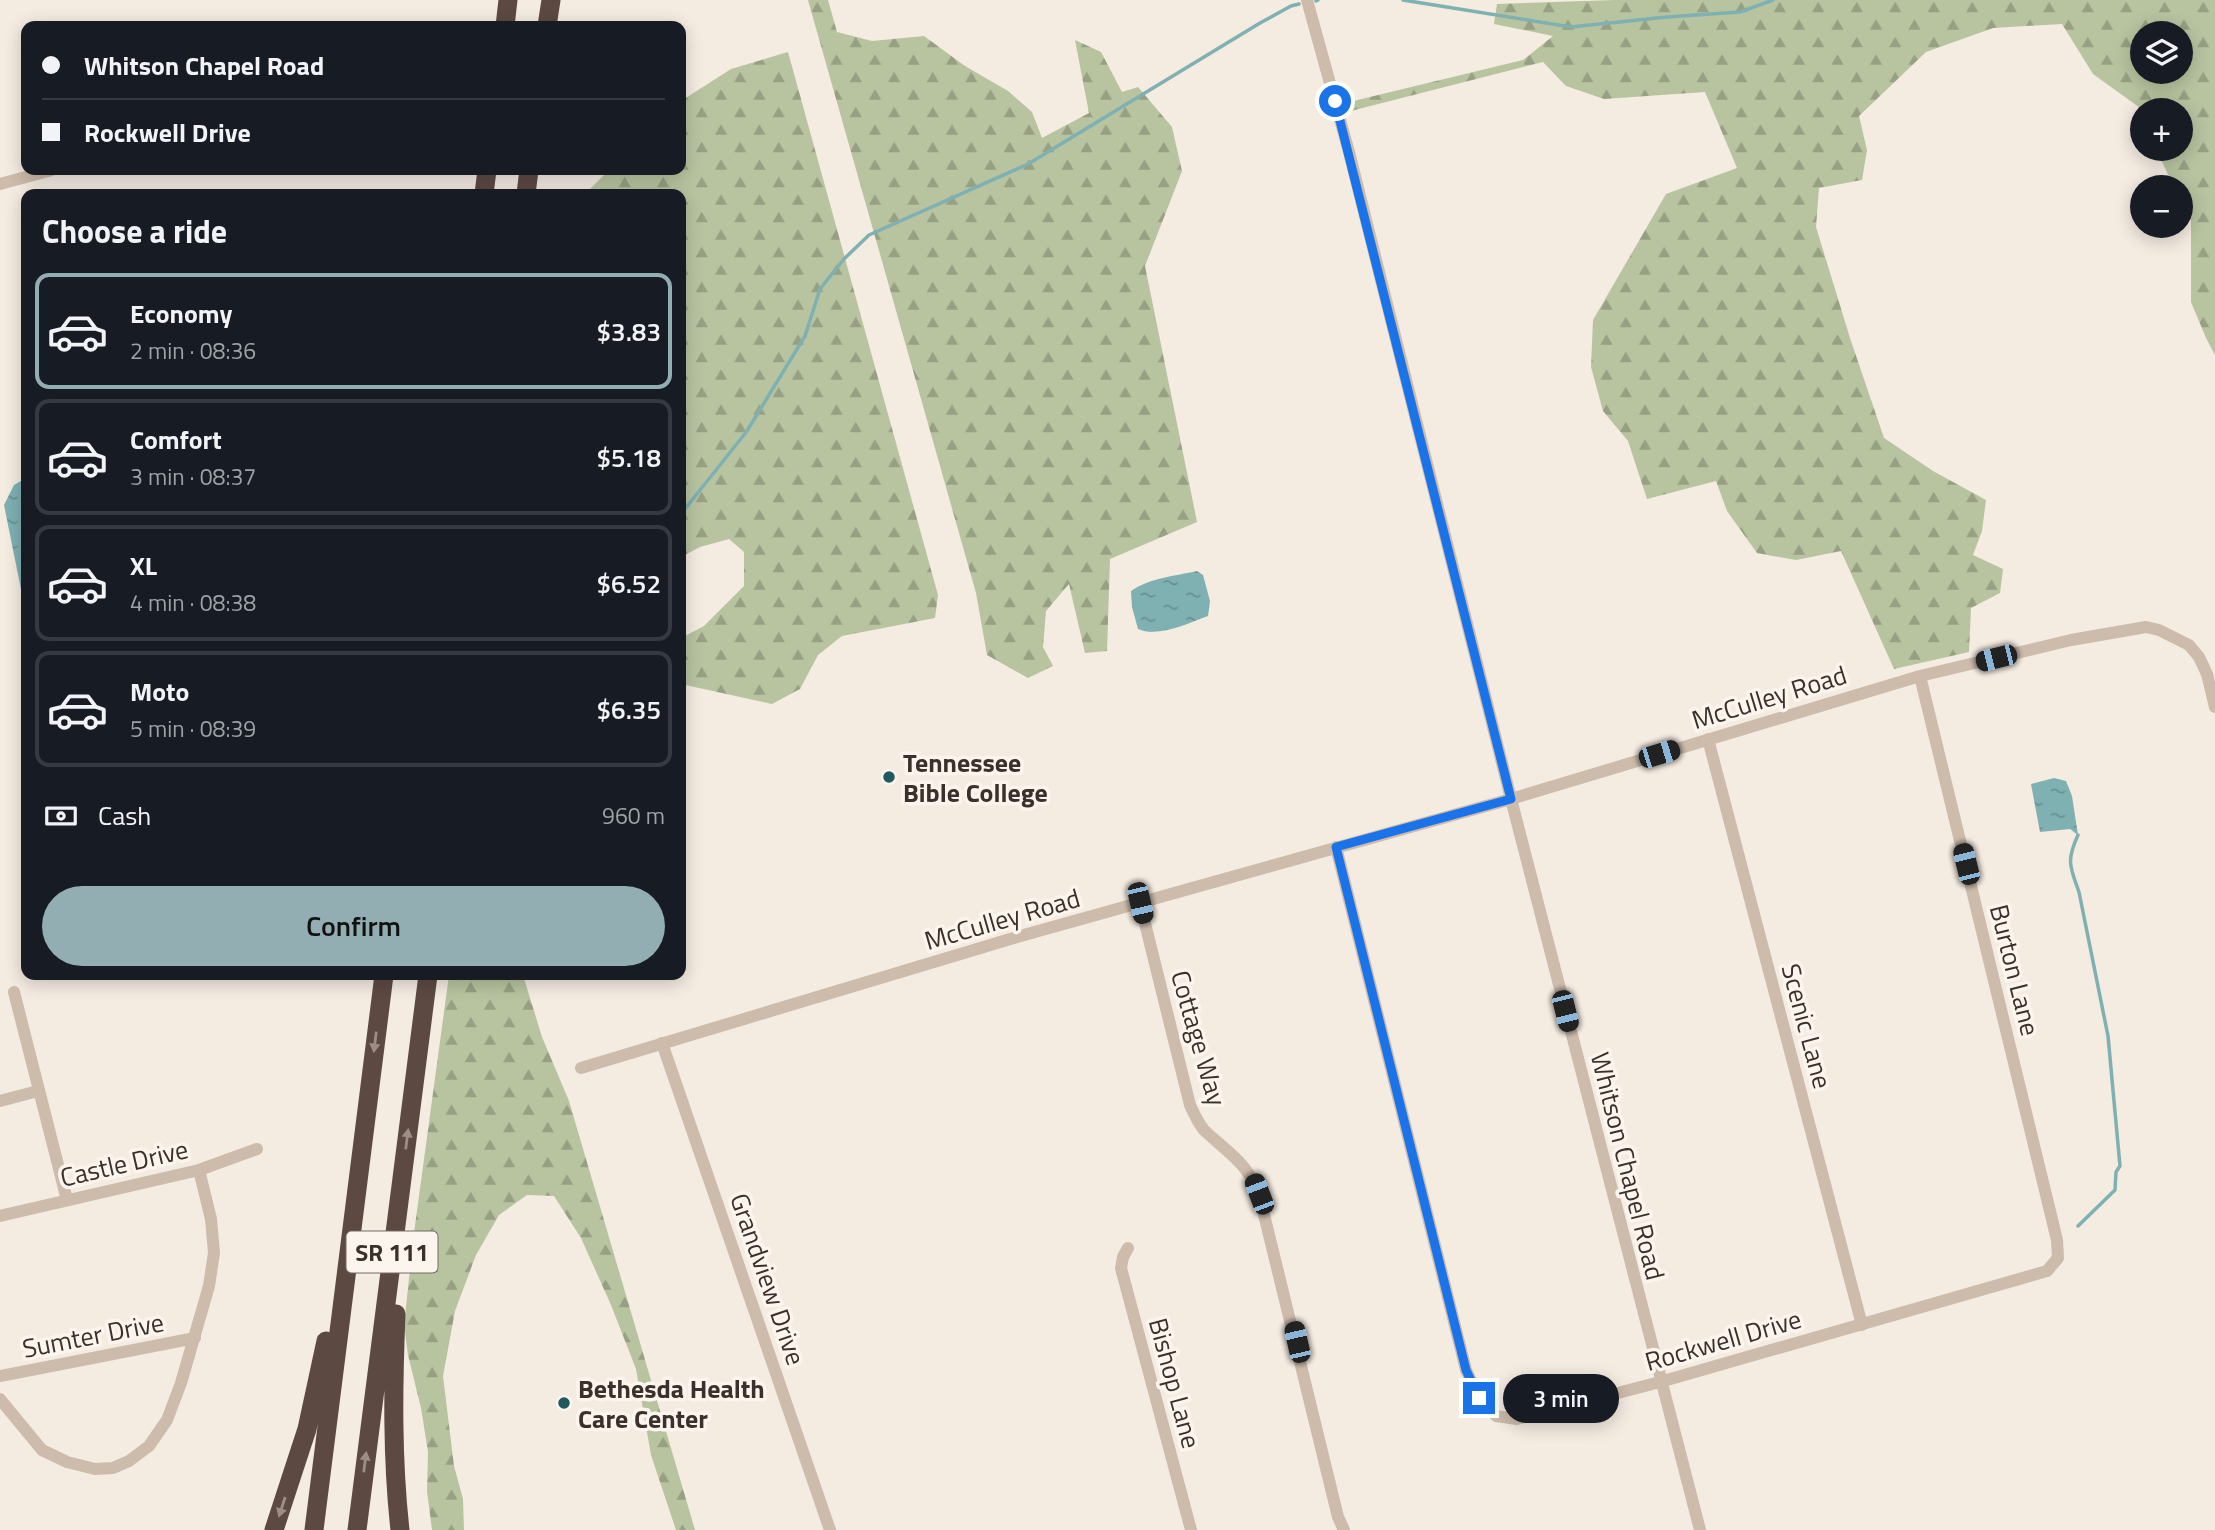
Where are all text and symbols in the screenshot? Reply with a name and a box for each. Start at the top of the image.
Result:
map controls [2130,21,2193,238]
button: layers [2130,21,2193,84]
text: Whitson Chapel Road [84,46,324,85]
route start [1319,85,1351,117]
button: + [2130,98,2193,161]
text: Rockwell Drive [84,113,251,152]
button: − [2130,175,2193,238]
text: Choose a ride [42,207,227,255]
text: Economy [130,294,232,333]
icon: car [46,300,109,363]
text: $3.83 [597,312,661,351]
text: 2 min · 08:36 [130,333,256,368]
text: Comfort [130,420,222,459]
icon: car [46,426,109,489]
text: $5.18 [597,438,661,477]
text: 3 min · 08:37 [130,459,256,494]
text: XL [130,546,157,585]
icon: car [46,552,109,615]
text: $6.52 [597,564,661,603]
text: 4 min · 08:38 [130,585,256,620]
car [1974,643,2019,673]
street label: McCulley Road [1687,655,1851,739]
text: Moto [130,672,189,711]
icon: car [46,678,109,741]
text: $6.35 [597,690,661,729]
text: 5 min · 08:39 [130,711,256,746]
car [1636,738,1683,770]
place label: Tennessee Bible College [903,743,1048,812]
marker: Tennessee Bible College [881,769,897,785]
text: Cash [98,796,151,835]
icon: cash [42,797,80,835]
text: 960 m [602,798,665,833]
car [1951,841,1982,887]
street label: McCulley Road [920,878,1084,960]
car [1126,880,1155,926]
button: Confirm [42,886,665,966]
street label: Burton Lane [1980,900,2050,1040]
street label: Scenic Lane [1772,959,1842,1093]
street label: Cottage Way [1161,966,1237,1110]
car [1550,988,1581,1034]
one-way arrow [370,1032,381,1054]
street label: Whitson Chapel Road [1581,1048,1675,1284]
one-way arrow [401,1128,412,1150]
street label: Castle Drive [56,1129,192,1197]
car [1242,1171,1277,1217]
street label: Grandview Drive [720,1188,816,1370]
road number: SR 111 [346,1232,438,1272]
street label: Rockwell Drive [1640,1299,1806,1381]
street label: Sumter Drive [19,1302,167,1368]
street label: Bishop Lane [1139,1313,1211,1453]
car [1283,1319,1312,1365]
place label: Bethesda Health Care Center [578,1369,765,1438]
callout: 3 min [1504,1374,1619,1422]
text: 3 min [1533,1381,1589,1416]
route end [1463,1382,1495,1414]
marker: Bethesda Health Care Center [556,1395,572,1411]
one-way arrow [360,1451,371,1473]
one-way arrow [276,1497,287,1518]

